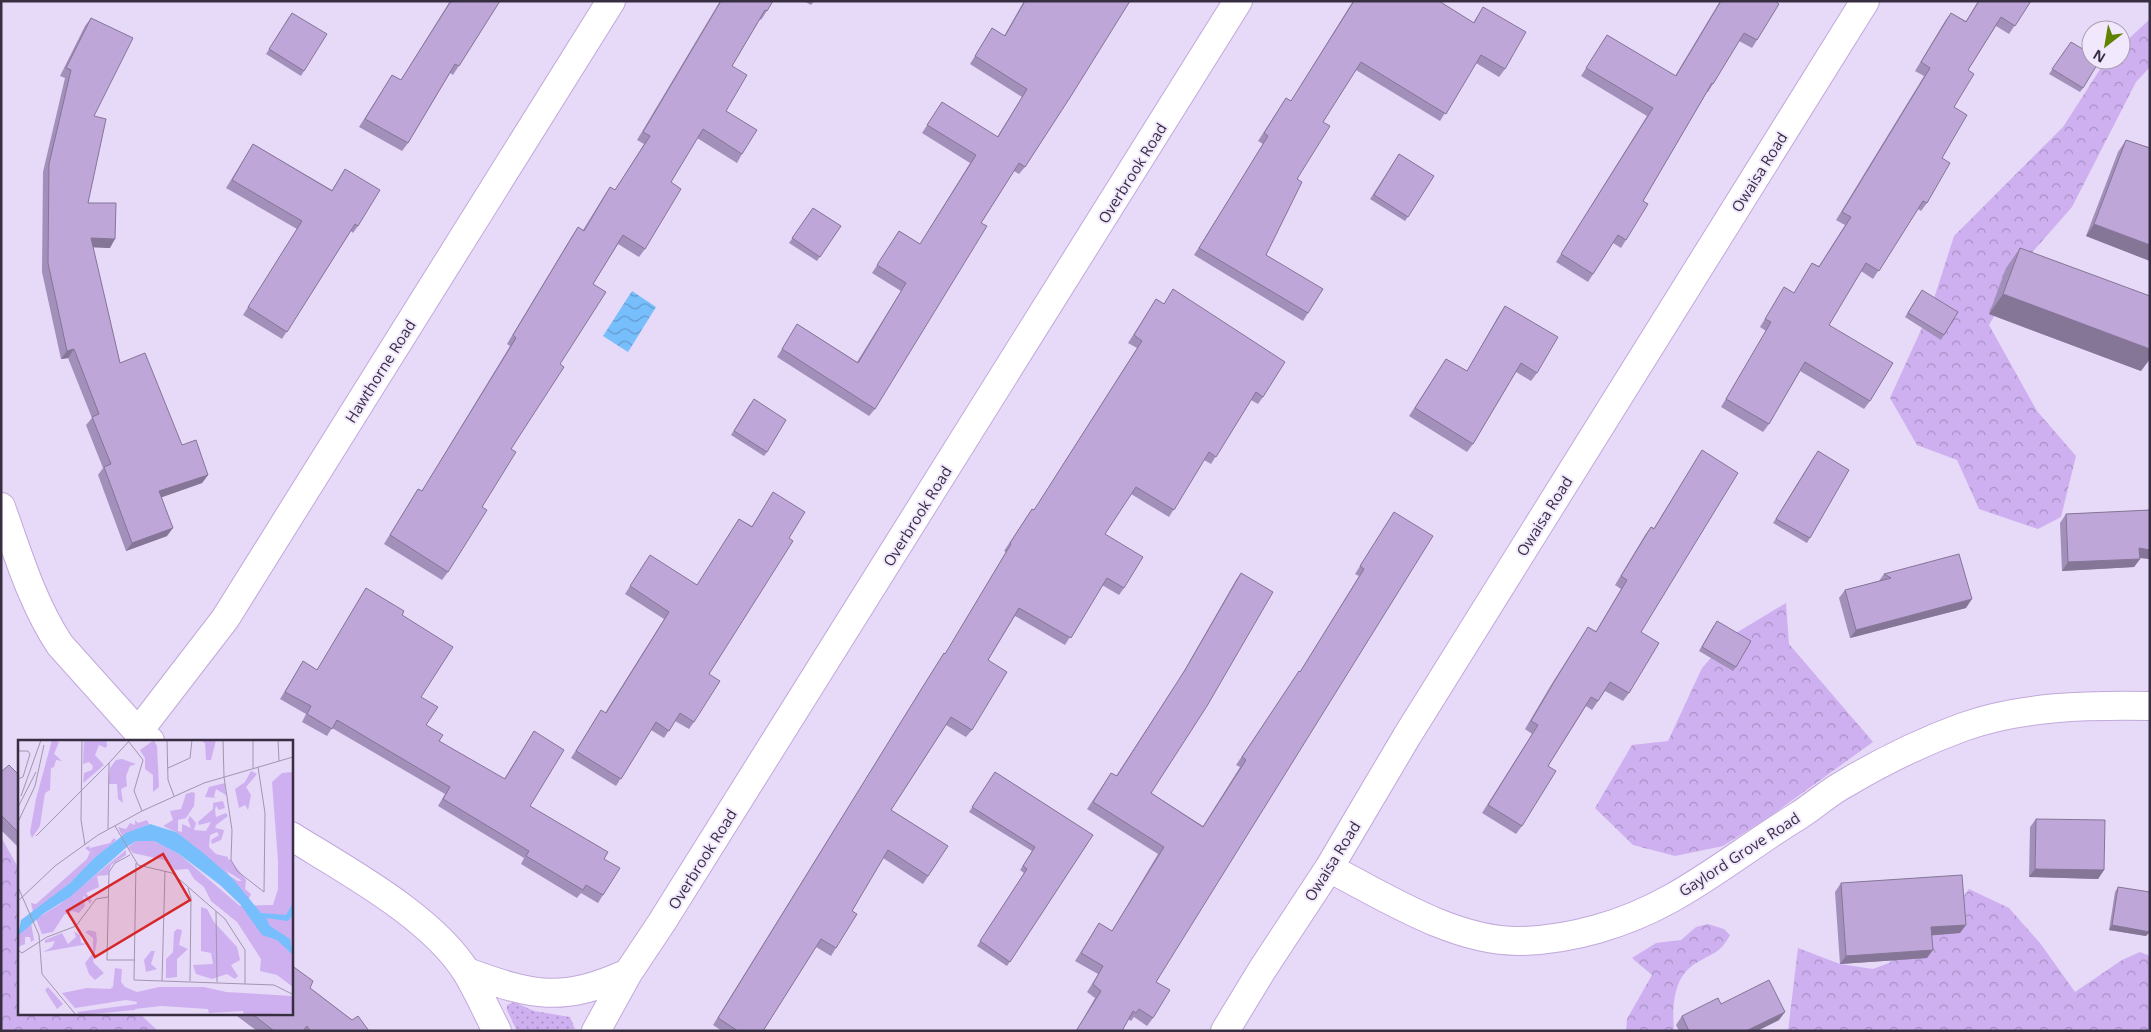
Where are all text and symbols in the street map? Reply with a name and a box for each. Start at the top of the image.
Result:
north arrow [2081,20,2131,70]
text: N [2089,45,2109,68]
street label: Overbrook Road [1093,119,1171,227]
street label: Owaisa Road [1727,128,1791,216]
street label: Hawthorne Road [340,316,420,426]
street label: Overbrook Road [878,462,956,570]
street label: Owaisa Road [1512,472,1576,560]
inset map [18,740,292,1014]
street label: Overbrook Road [663,805,741,913]
street label: Gaylord Grove Road [1675,807,1803,901]
street label: Owaisa Road [1300,817,1364,905]

